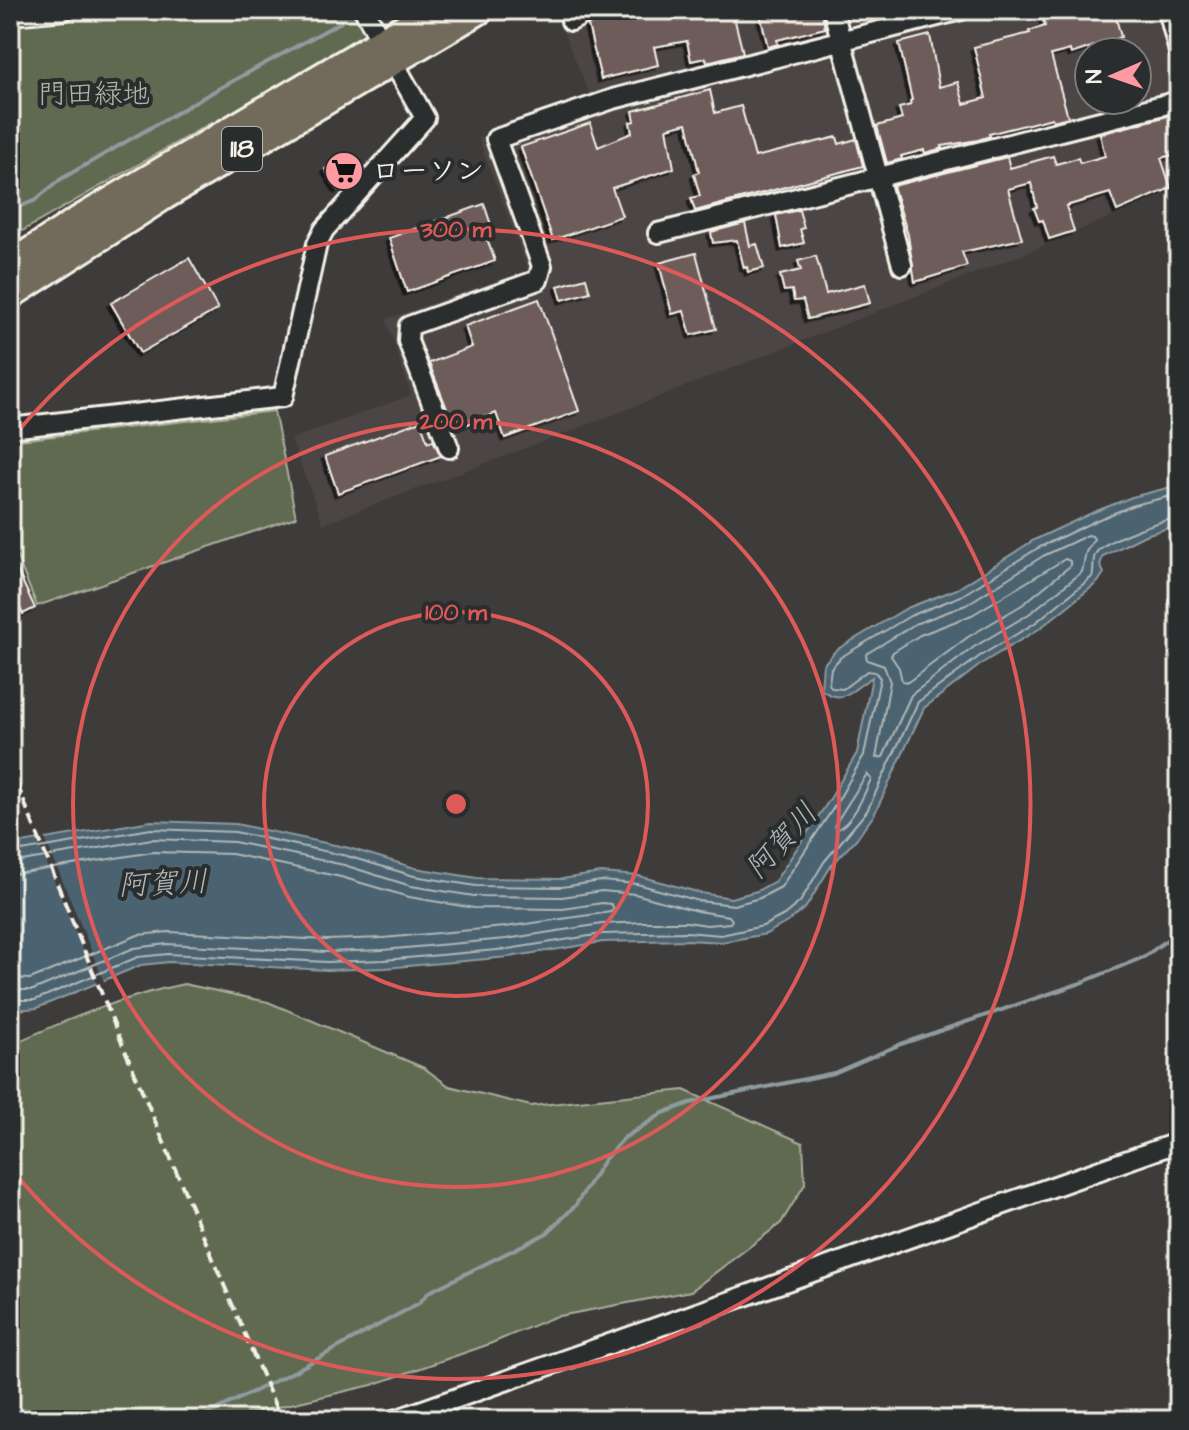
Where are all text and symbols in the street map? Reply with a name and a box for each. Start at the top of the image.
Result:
north arrow [1073,36,1153,116]
text: N [1079,69,1110,84]
park label: 門田緑地 [38,75,150,114]
road number: 118 [222,127,262,171]
supermarket icon: ローソン [323,150,365,192]
place label: ローソン [372,152,484,191]
text: 300 m [420,213,492,247]
text: 200 m [419,405,492,439]
text: 100 m [425,596,487,630]
centre of rings [442,790,470,818]
water label: 阿賀川 [736,794,828,888]
water label: 阿賀川 [117,861,209,907]

